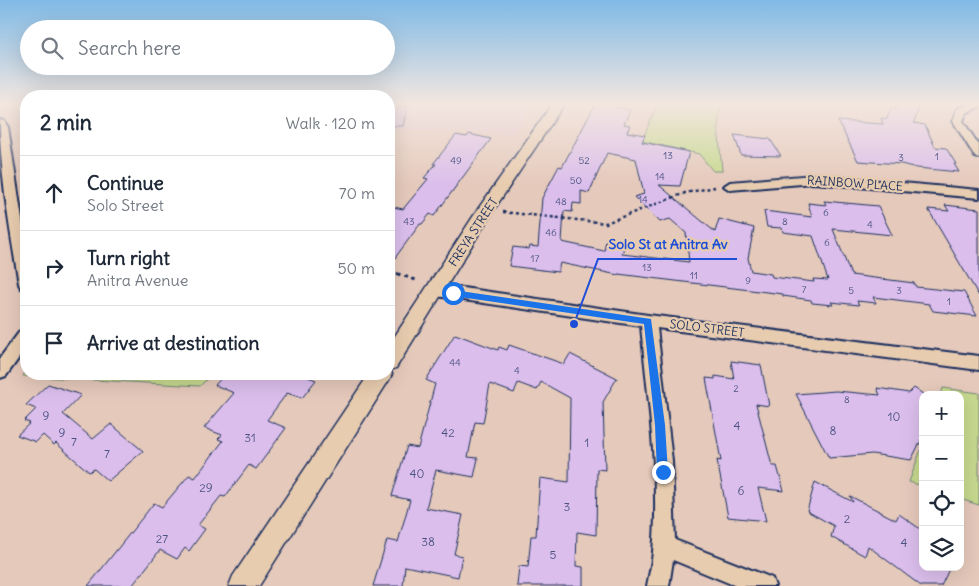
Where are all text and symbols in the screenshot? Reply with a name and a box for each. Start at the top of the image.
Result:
search box [20,20,395,75]
icon: search [38,34,66,62]
text: Search here [78,36,181,60]
text: 2 min [40,109,92,136]
text: Walk · 120 m [285,113,375,133]
house number: 13 [663,149,673,162]
house number: 1 [935,150,939,163]
house number: 3 [898,151,904,164]
house number: 49 [450,154,462,167]
house number: 52 [578,154,590,167]
house number: 14 [655,170,665,183]
text: Continue [87,171,164,195]
street label: RAINBOW PLACE [807,172,903,194]
house number: 50 [570,174,582,187]
icon: ahead [40,179,68,207]
text: 70 m [339,183,375,203]
house number: 14 [638,193,648,206]
text: Solo Street [87,195,164,215]
street label: FREYA STREET [445,195,501,269]
house number: 48 [555,195,567,208]
house number: 6 [823,206,829,219]
house number: 43 [403,215,415,228]
house number: 8 [782,215,788,228]
house number: 4 [867,218,873,231]
house number: 46 [545,226,557,239]
callout: Solo St at Anitra Av [598,230,737,259]
text: Solo St at Anitra Av [608,235,728,253]
house number: 6 [824,236,830,249]
text: Turn right [87,246,170,270]
house number: 17 [531,252,540,265]
icon: right [40,254,68,282]
text: 50 m [337,258,375,278]
house number: 13 [642,261,652,274]
house number: 11 [690,269,698,282]
text: Anitra Avenue [87,270,188,290]
house number: 9 [745,274,751,287]
route start [442,282,465,305]
house number: 7 [802,283,807,296]
house number: 5 [848,284,854,297]
house number: 3 [896,284,902,297]
house number: 1 [947,295,951,308]
street label: SOLO STREET [669,316,745,340]
icon: arrive [40,329,68,357]
text: Arrive at destination [87,331,260,355]
house number: 44 [449,356,461,369]
house number: 4 [514,364,520,377]
house number: 2 [733,382,739,395]
map controls [919,391,964,571]
button: + [919,391,964,436]
house number: 8 [844,393,850,406]
house number: 9 [43,408,50,423]
house number: 10 [888,409,900,424]
house number: 4 [734,418,741,433]
house number: 8 [830,423,837,438]
house number: 9 [59,425,66,440]
house number: 42 [441,425,455,440]
house number: 31 [244,430,256,445]
house number: 7 [71,434,77,449]
house number: 1 [585,435,589,450]
button: − [919,436,964,481]
house number: 7 [104,446,110,461]
route end [652,461,675,484]
house number: 40 [410,466,425,481]
house number: 29 [199,480,213,495]
button: locate [919,481,964,526]
house number: 6 [738,483,745,498]
house number: 3 [564,499,571,514]
house number: 2 [844,511,851,526]
button: layers [919,526,964,571]
house number: 27 [156,531,168,546]
house number: 38 [421,534,435,549]
house number: 4 [901,535,908,550]
house number: 5 [550,547,557,562]

